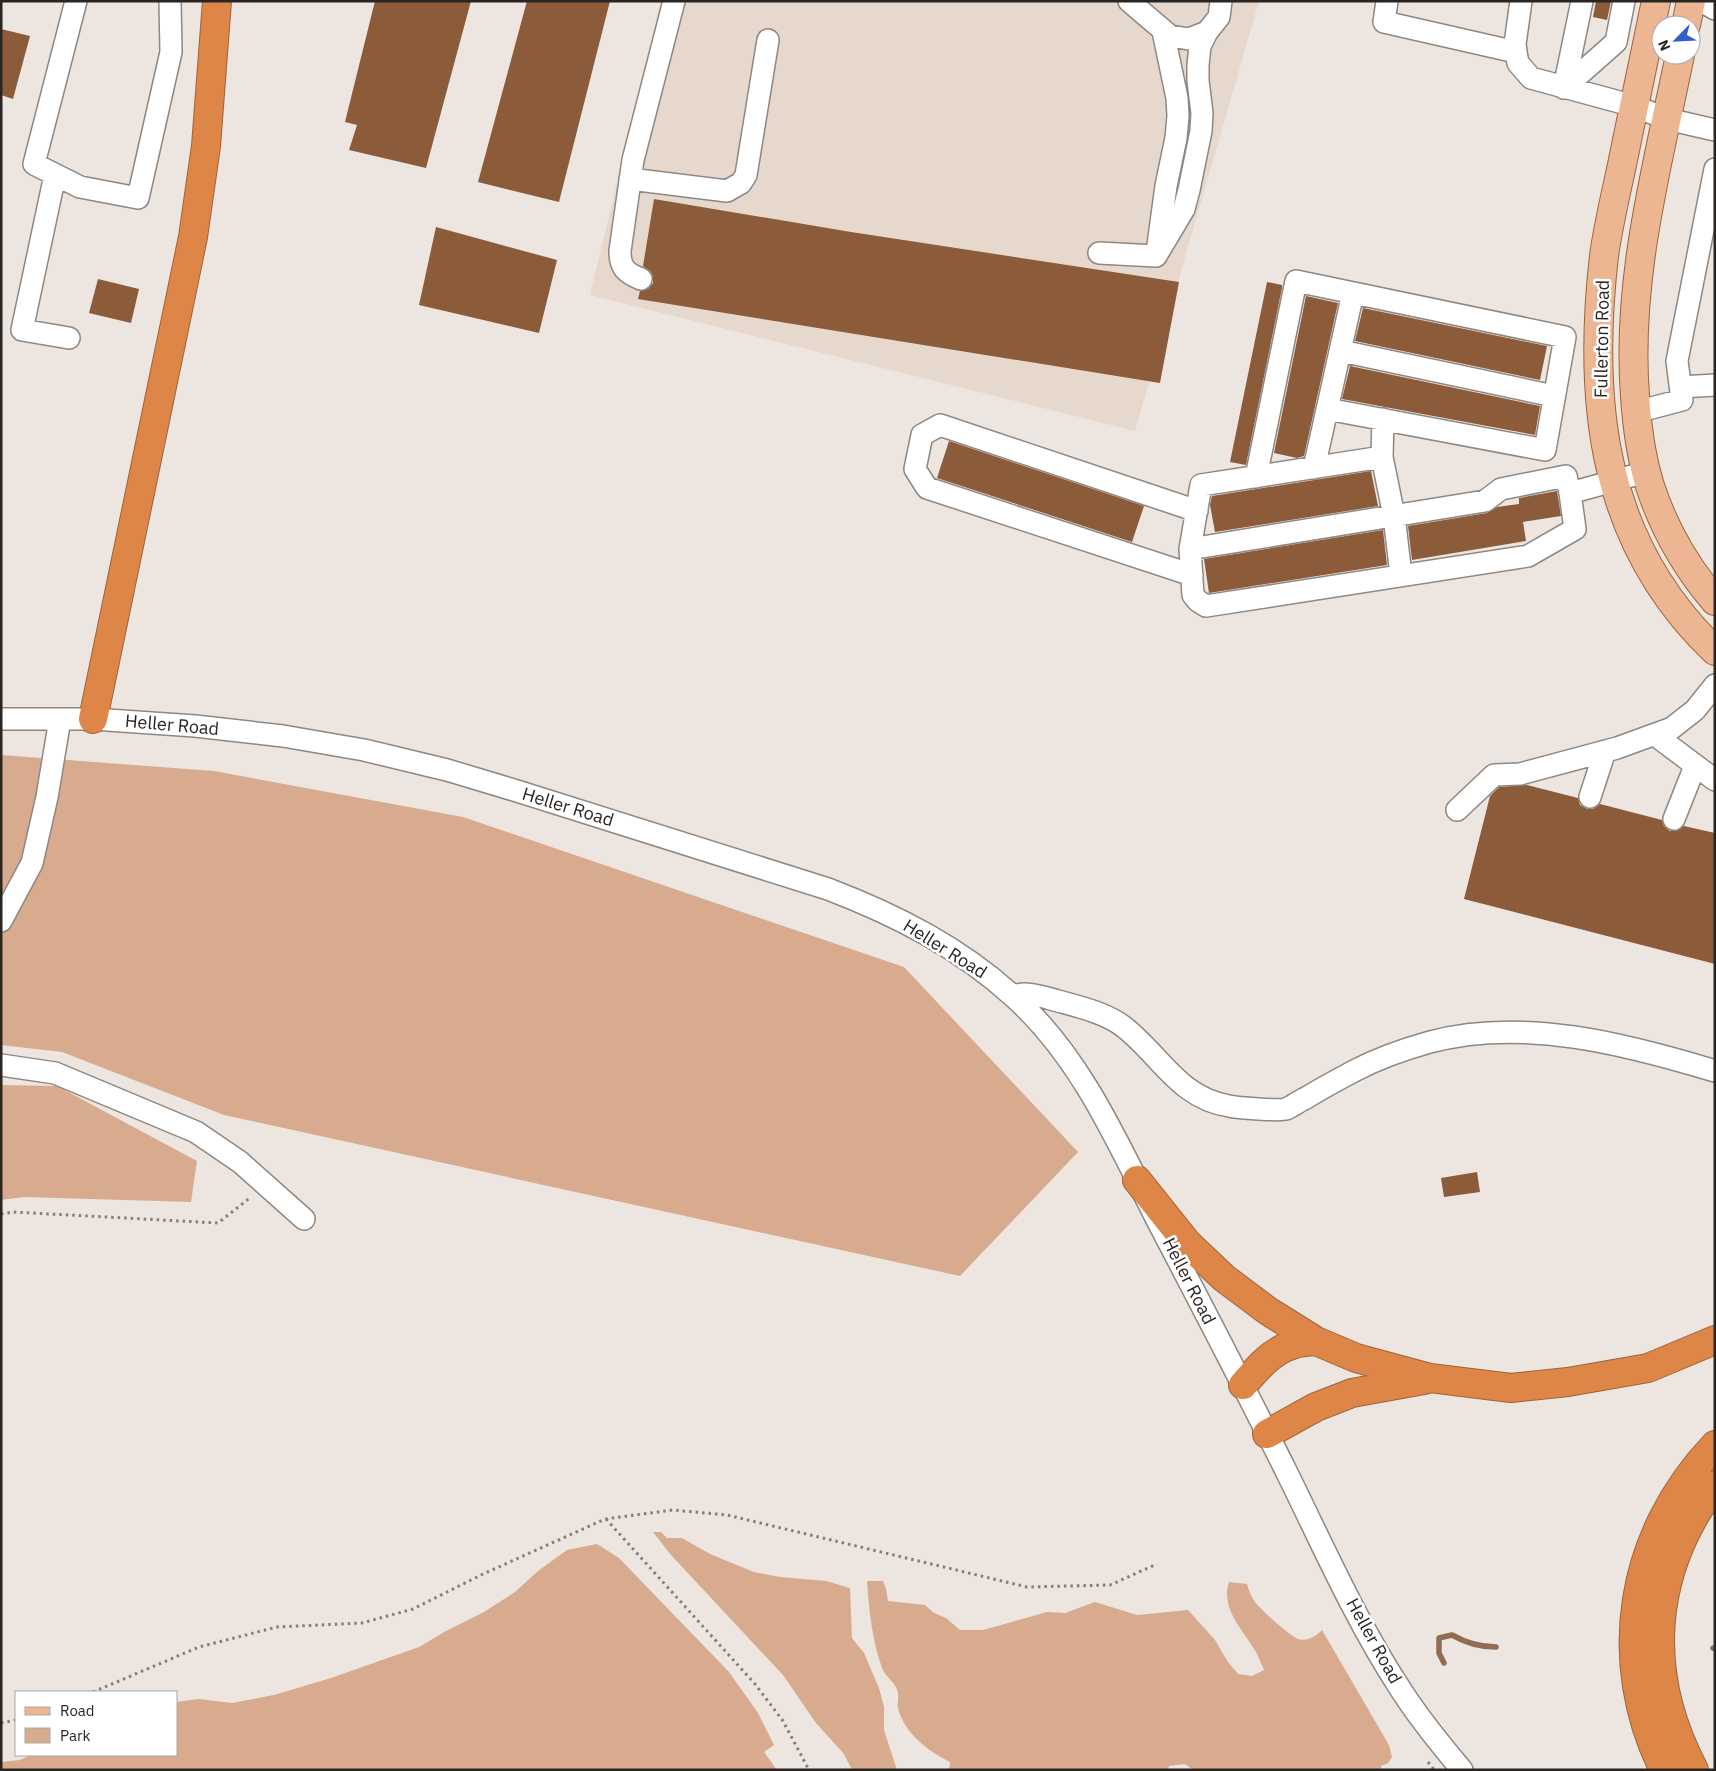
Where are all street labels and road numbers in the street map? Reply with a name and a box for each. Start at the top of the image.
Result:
street label: Fullerton Road [1589,280,1614,398]
street label: Heller Road [124,709,220,740]
street label: Heller Road [520,782,617,831]
street label: Heller Road [899,914,991,983]
street label: Heller Road [1158,1233,1221,1328]
street label: Heller Road [1341,1594,1407,1688]

